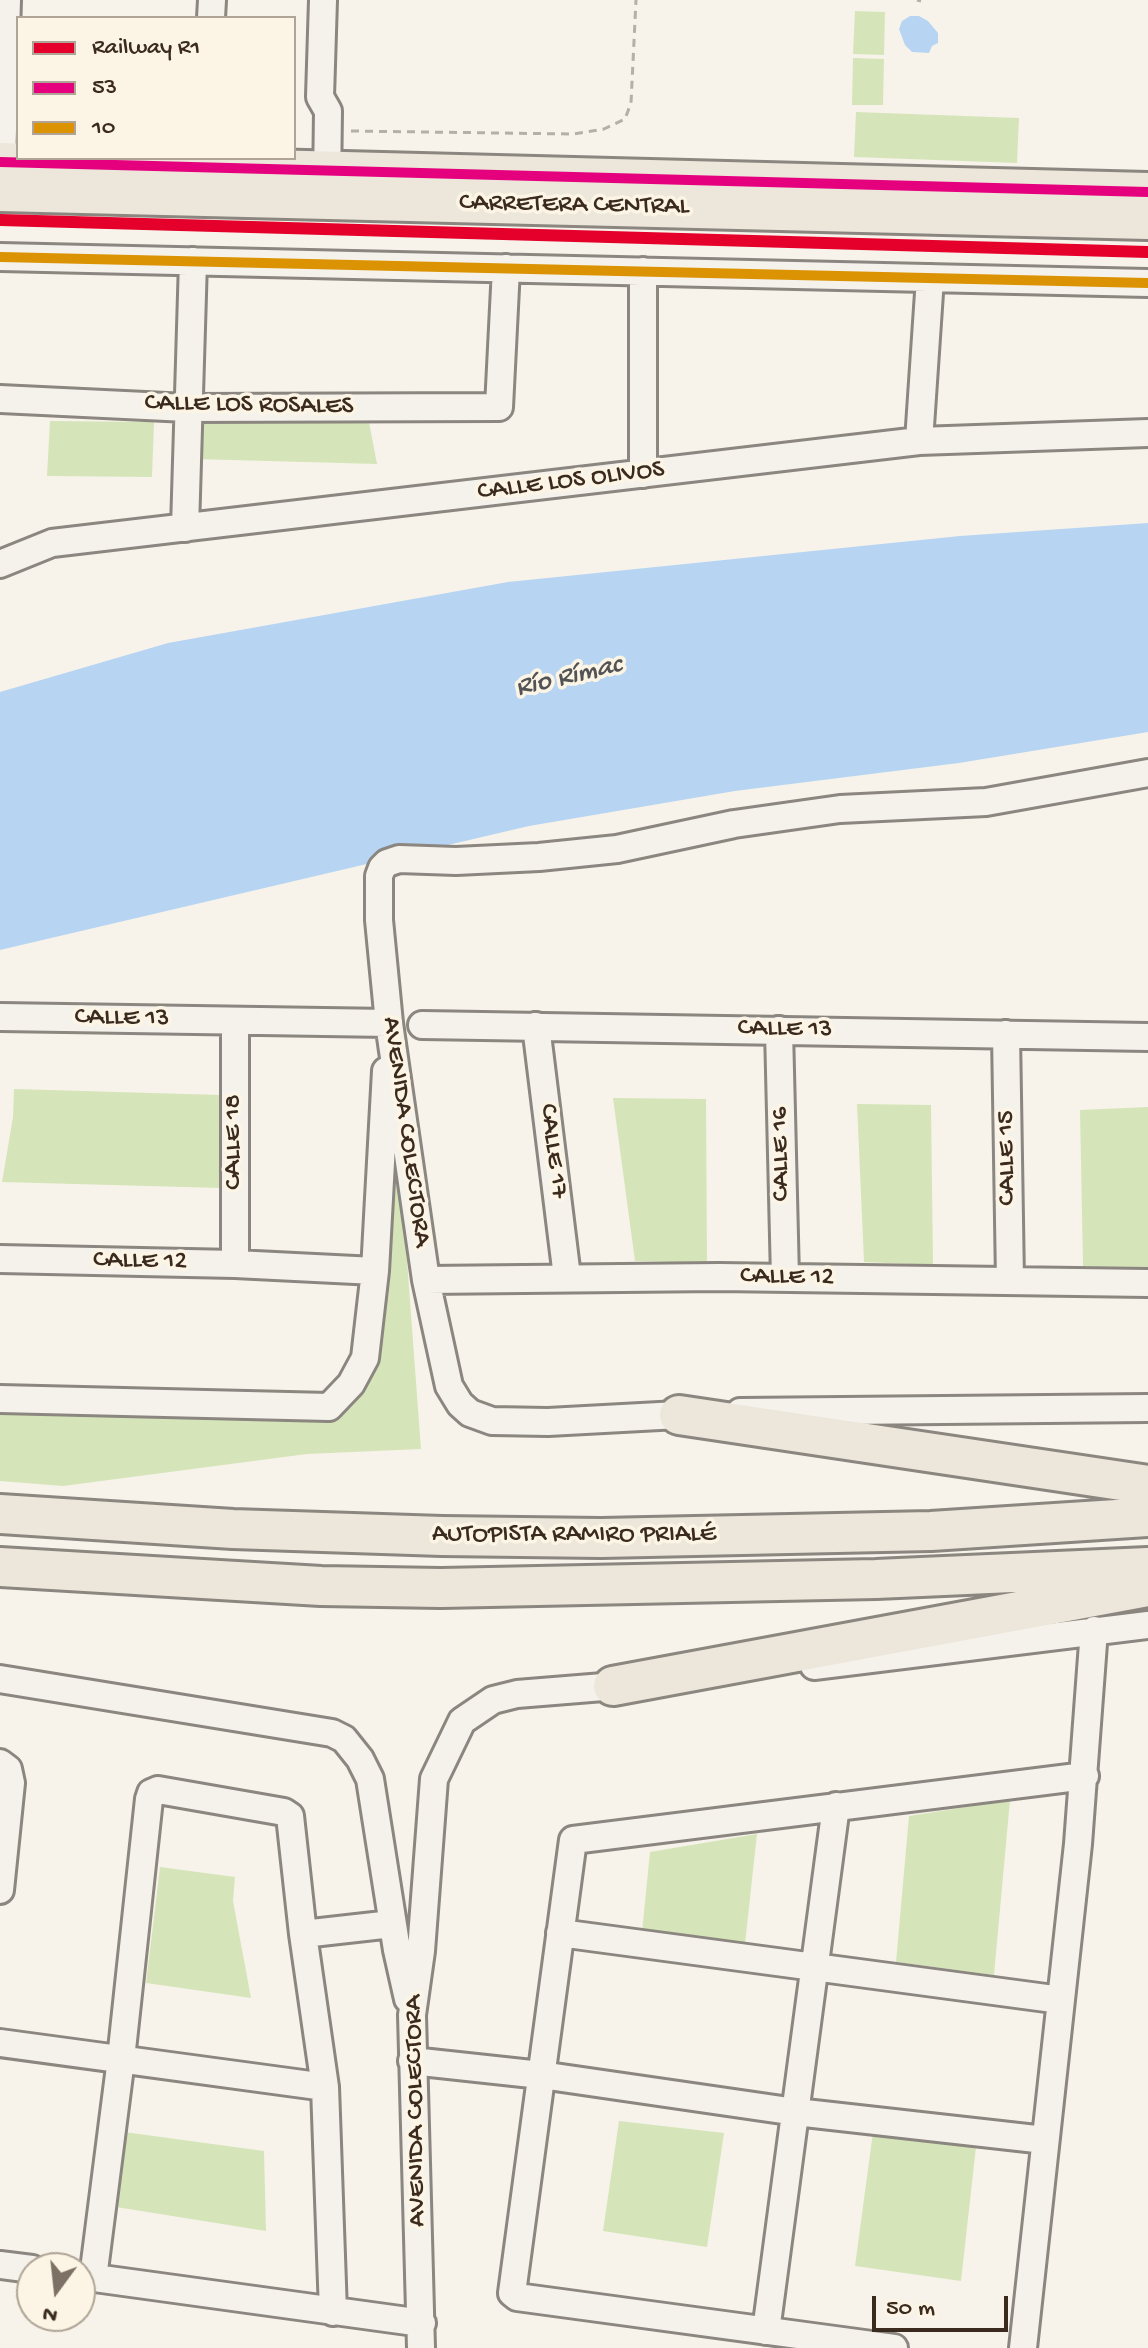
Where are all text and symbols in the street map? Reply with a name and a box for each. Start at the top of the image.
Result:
legend [16,16,296,160]
text: Railway R1 [92,34,200,63]
text: 53 [92,74,117,103]
text: 10 [92,114,115,143]
street label: CARRETERA CENTRAL [459,188,689,224]
street label: CALLE LOS ROSALES [144,389,354,423]
street label: CALLE LOS OLIVOS [476,455,666,509]
water label: Río Rímac [513,650,625,706]
street label: CALLE 13 [74,1003,170,1035]
street label: CALLE 13 [737,1014,833,1046]
street label: AVENIDA COLECTORA [373,1015,437,1249]
street label: CALLE 18 [219,1094,251,1190]
street label: CALLE 17 [531,1102,573,1200]
street label: CALLE 16 [766,1106,798,1202]
street label: CALLE 15 [992,1110,1024,1206]
street label: CALLE 12 [93,1246,187,1278]
street label: CALLE 12 [740,1262,834,1294]
street label: AUTOPISTA RAMIRO PRIALÉ [432,1520,716,1552]
street label: AVENIDA COLECTORA [399,1995,435,2227]
north arrow [16,2252,96,2332]
scale bar [876,2280,1012,2330]
text: 50 m [886,2295,935,2324]
text: N [40,2299,61,2328]

